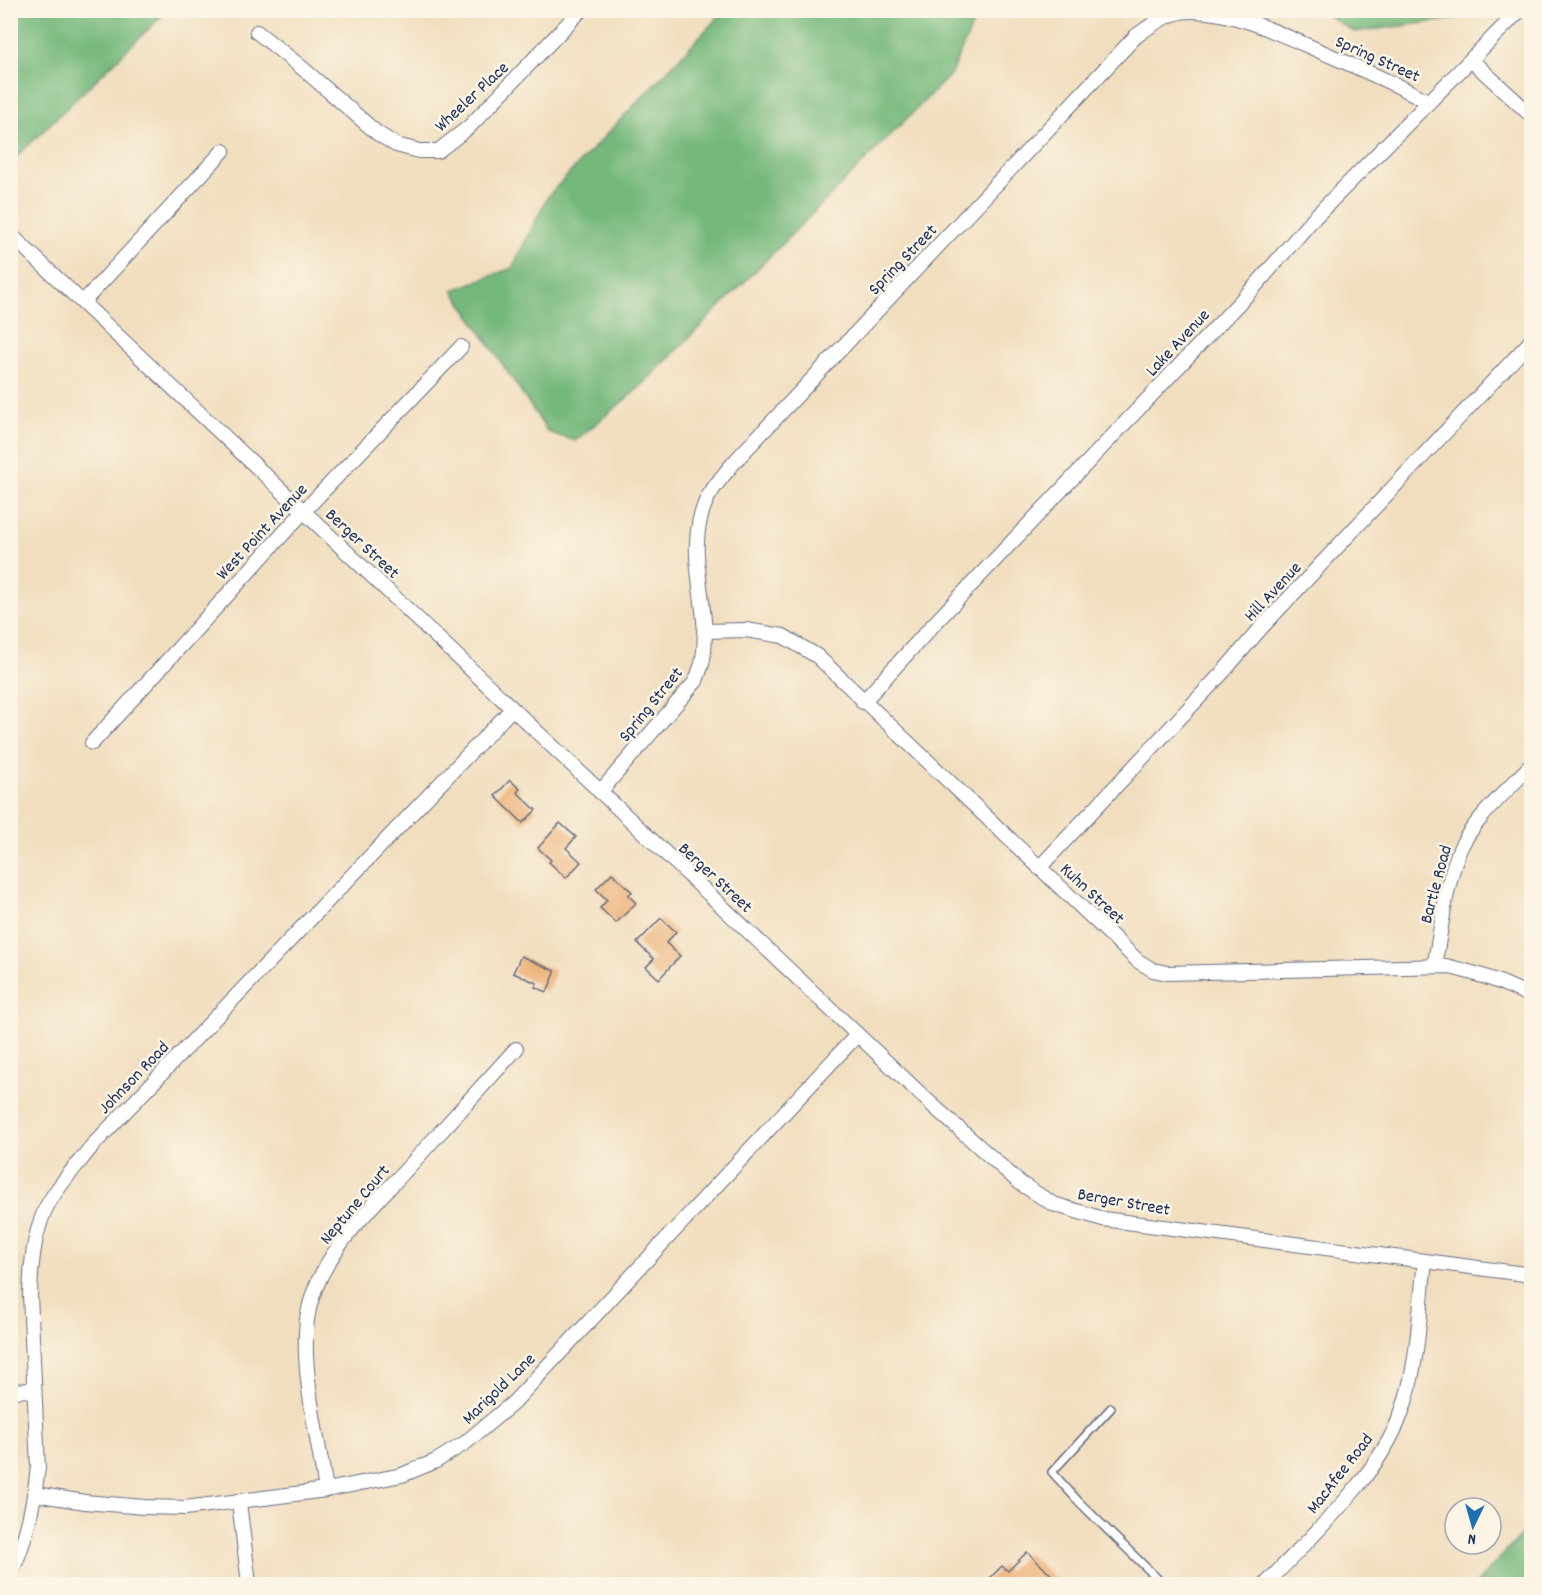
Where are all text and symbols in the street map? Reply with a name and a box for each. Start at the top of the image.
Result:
street label: Spring Street [1331,31,1424,90]
street label: Wheeler Place [430,57,515,139]
street label: Spring Street [863,219,944,302]
street label: Lake Avenue [1141,304,1217,383]
street label: West Point Avenue [211,479,314,587]
street label: Berger Street [319,504,404,586]
street label: Hill Avenue [1239,557,1308,628]
street label: Spring Street [614,662,690,749]
street label: Berger Street [672,838,757,920]
street label: Bartle Road [1415,843,1460,927]
street label: Kuhn Street [1053,858,1130,932]
street label: Johnson Road [94,1037,176,1121]
street label: Neptune Court [315,1160,397,1251]
street label: Berger Street [1075,1183,1172,1224]
street label: Marigold Lane [457,1348,542,1431]
street label: MacAfee Road [1302,1429,1380,1520]
north arrow [1443,1496,1503,1556]
text: N [1467,1527,1477,1550]

